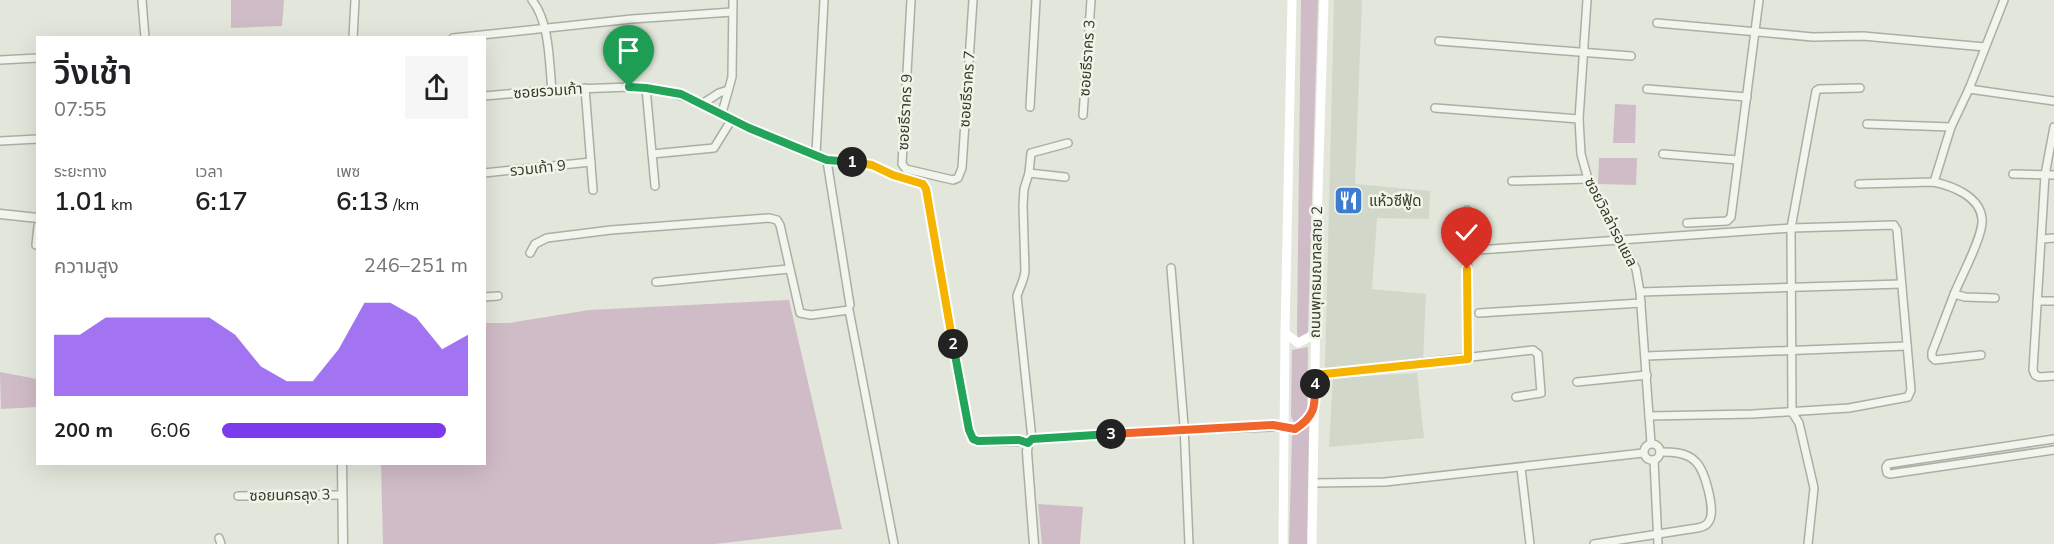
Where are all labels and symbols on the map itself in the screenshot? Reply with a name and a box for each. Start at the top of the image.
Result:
street label: ซอยธีราคร 3 [1074,19,1100,97]
pin [603,25,654,87]
street label: ซอยธีราคร 7 [954,50,980,128]
street label: ซอยธีราคร 9 [893,73,917,151]
street label: ซอยรวมเก้า [513,79,583,103]
pin: 1 [837,147,867,177]
street label: รวมเก้า 9 [509,155,567,181]
street label: ซอยวิลล่ารอแยล [1580,174,1642,270]
restaurant icon: แห้วซีฟู้ด [1332,185,1364,217]
place label: แห้วซีฟู้ด [1369,191,1422,211]
street label: ถนนพุทธมณฑลสาย 2 [1305,206,1327,338]
pin [1441,207,1492,269]
pin: 2 [938,329,968,359]
pin: 4 [1300,369,1330,399]
pin: 3 [1096,419,1126,449]
street label: ซอยนครลุง 3 [249,484,331,506]

